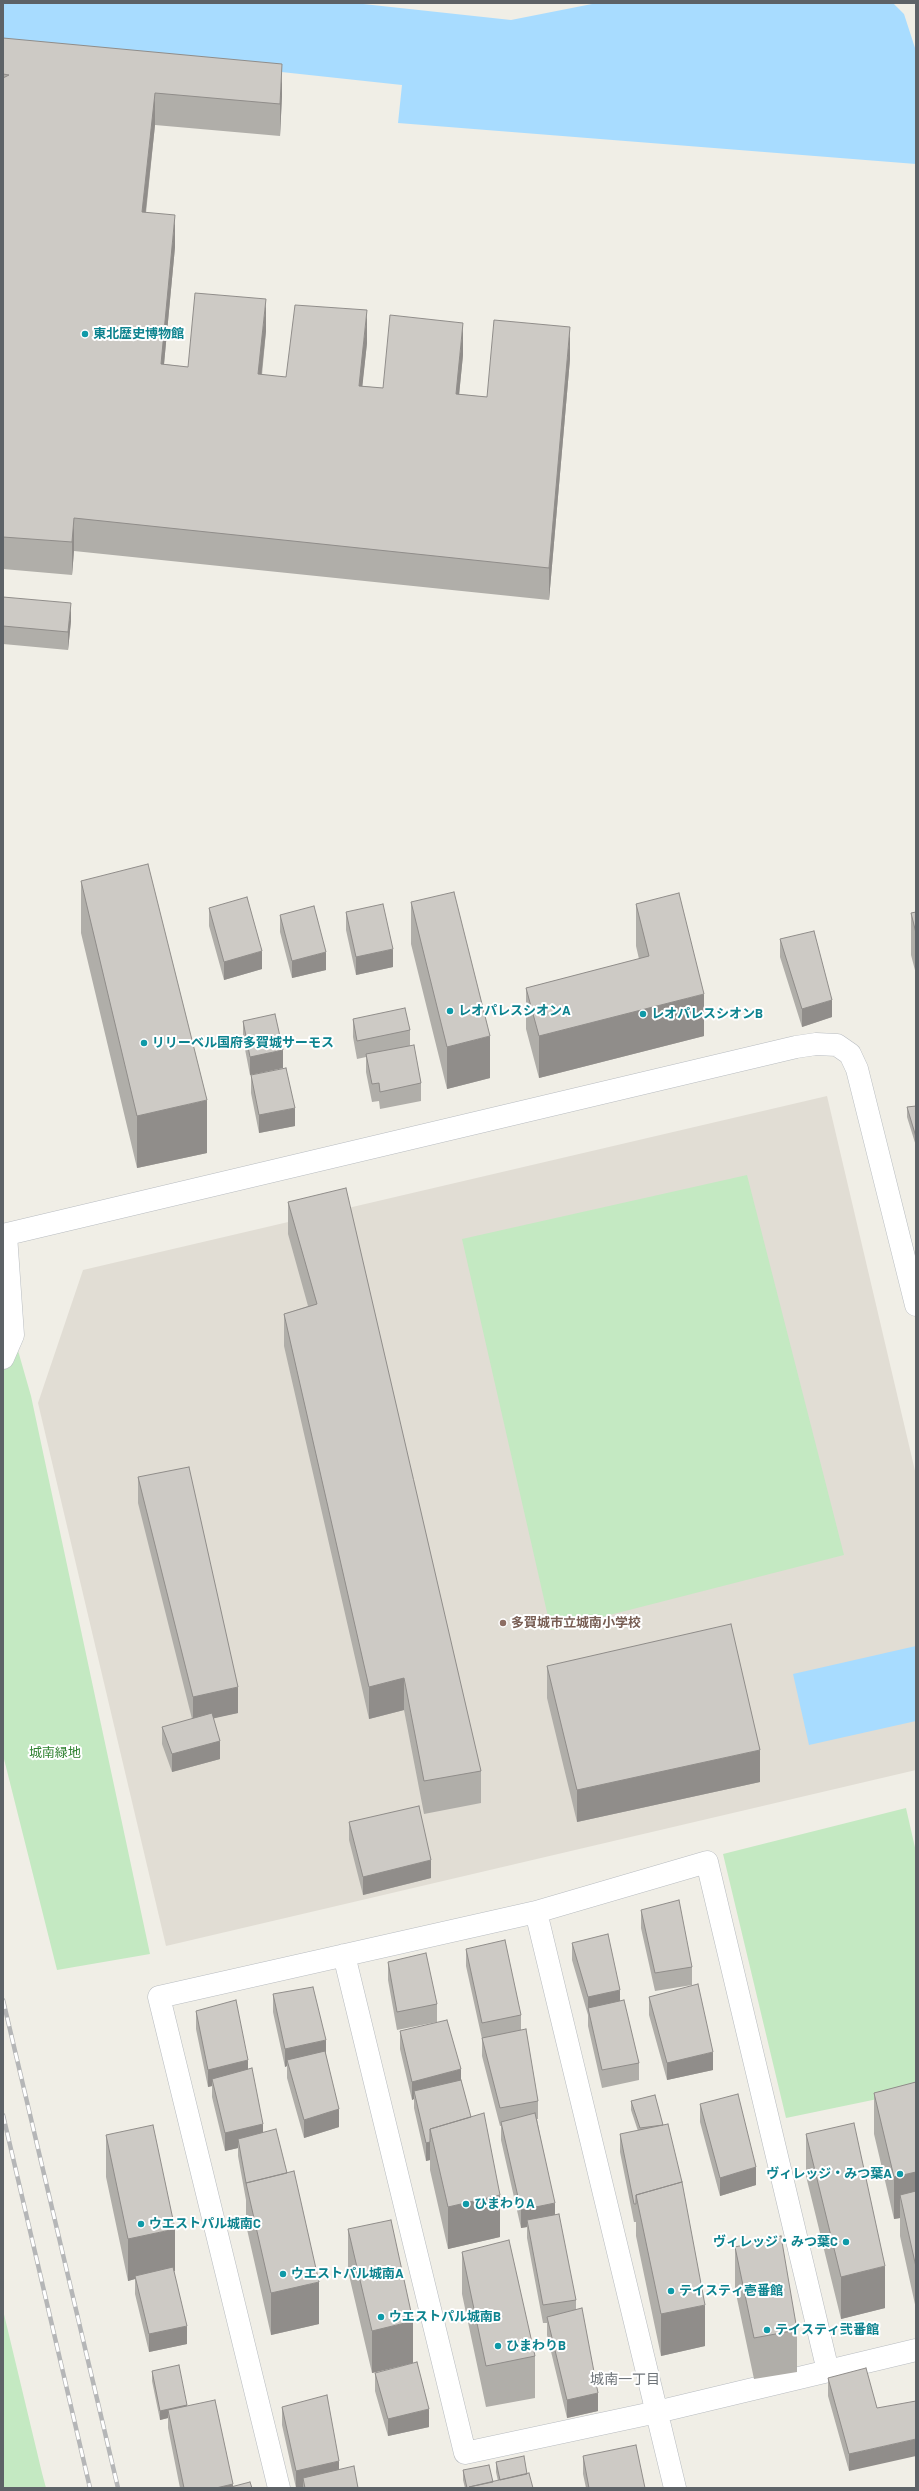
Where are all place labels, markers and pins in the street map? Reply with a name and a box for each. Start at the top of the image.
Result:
place label: 東北歴史博物館 [93,326,184,342]
marker: 東北歴史博物館 [80,329,90,339]
place label: レオパレスシオンA [458,1003,571,1019]
marker: レオパレスシオンA [445,1006,455,1016]
place label: レオパレスシオンB [651,1006,763,1022]
marker: レオパレスシオンB [638,1009,648,1019]
place label: リリーベル国府多賀城サーモス [152,1035,334,1051]
marker: リリーベル国府多賀城サーモス [139,1038,149,1048]
place label: 多賀城市立城南小学校 [511,1615,641,1631]
marker: 多賀城市立城南小学校 [498,1618,508,1628]
place label: ヴィレッジ・みつ葉A [766,2166,892,2182]
marker: ヴィレッジ・みつ葉A [895,2169,905,2179]
place label: ひまわりA [474,2196,535,2212]
marker: ひまわりA [461,2199,471,2209]
place label: ウエストパル城南C [149,2216,261,2232]
marker: ウエストパル城南C [136,2219,146,2229]
place label: ヴィレッジ・みつ葉C [713,2234,838,2250]
marker: ヴィレッジ・みつ葉C [841,2237,851,2247]
place label: ウエストパル城南A [291,2266,404,2282]
marker: ウエストパル城南A [278,2269,288,2279]
place label: テイスティ壱番館 [679,2283,783,2299]
marker: テイスティ壱番館 [666,2286,676,2296]
place label: ウエストパル城南B [389,2309,501,2325]
marker: ウエストパル城南B [376,2312,386,2322]
place label: テイスティ弐番館 [775,2322,879,2338]
marker: テイスティ弐番館 [762,2325,772,2335]
place label: ひまわりB [506,2338,566,2354]
marker: ひまわりB [493,2341,503,2351]

